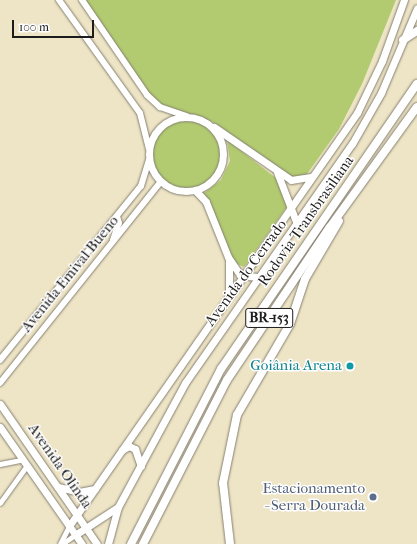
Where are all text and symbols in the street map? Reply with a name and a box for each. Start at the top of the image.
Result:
scale bar [14,12,96,38]
text: 100 m [19,20,49,34]
street label: Rodovia Transbrasiliana [254,152,358,290]
street label: Avenida Emival Bueno [17,212,123,336]
street label: Avenida do Cerrado [201,216,291,330]
road number: BR-153 [245,306,293,330]
place label: Goiânia Arena [250,357,342,375]
marker: Goiânia Arena [345,361,355,371]
street label: Avenida Olinda [24,420,96,512]
place label: Estacionamento - Serra Dourada [263,479,365,514]
marker: Estacionamento - Serra Dourada [368,492,378,502]

